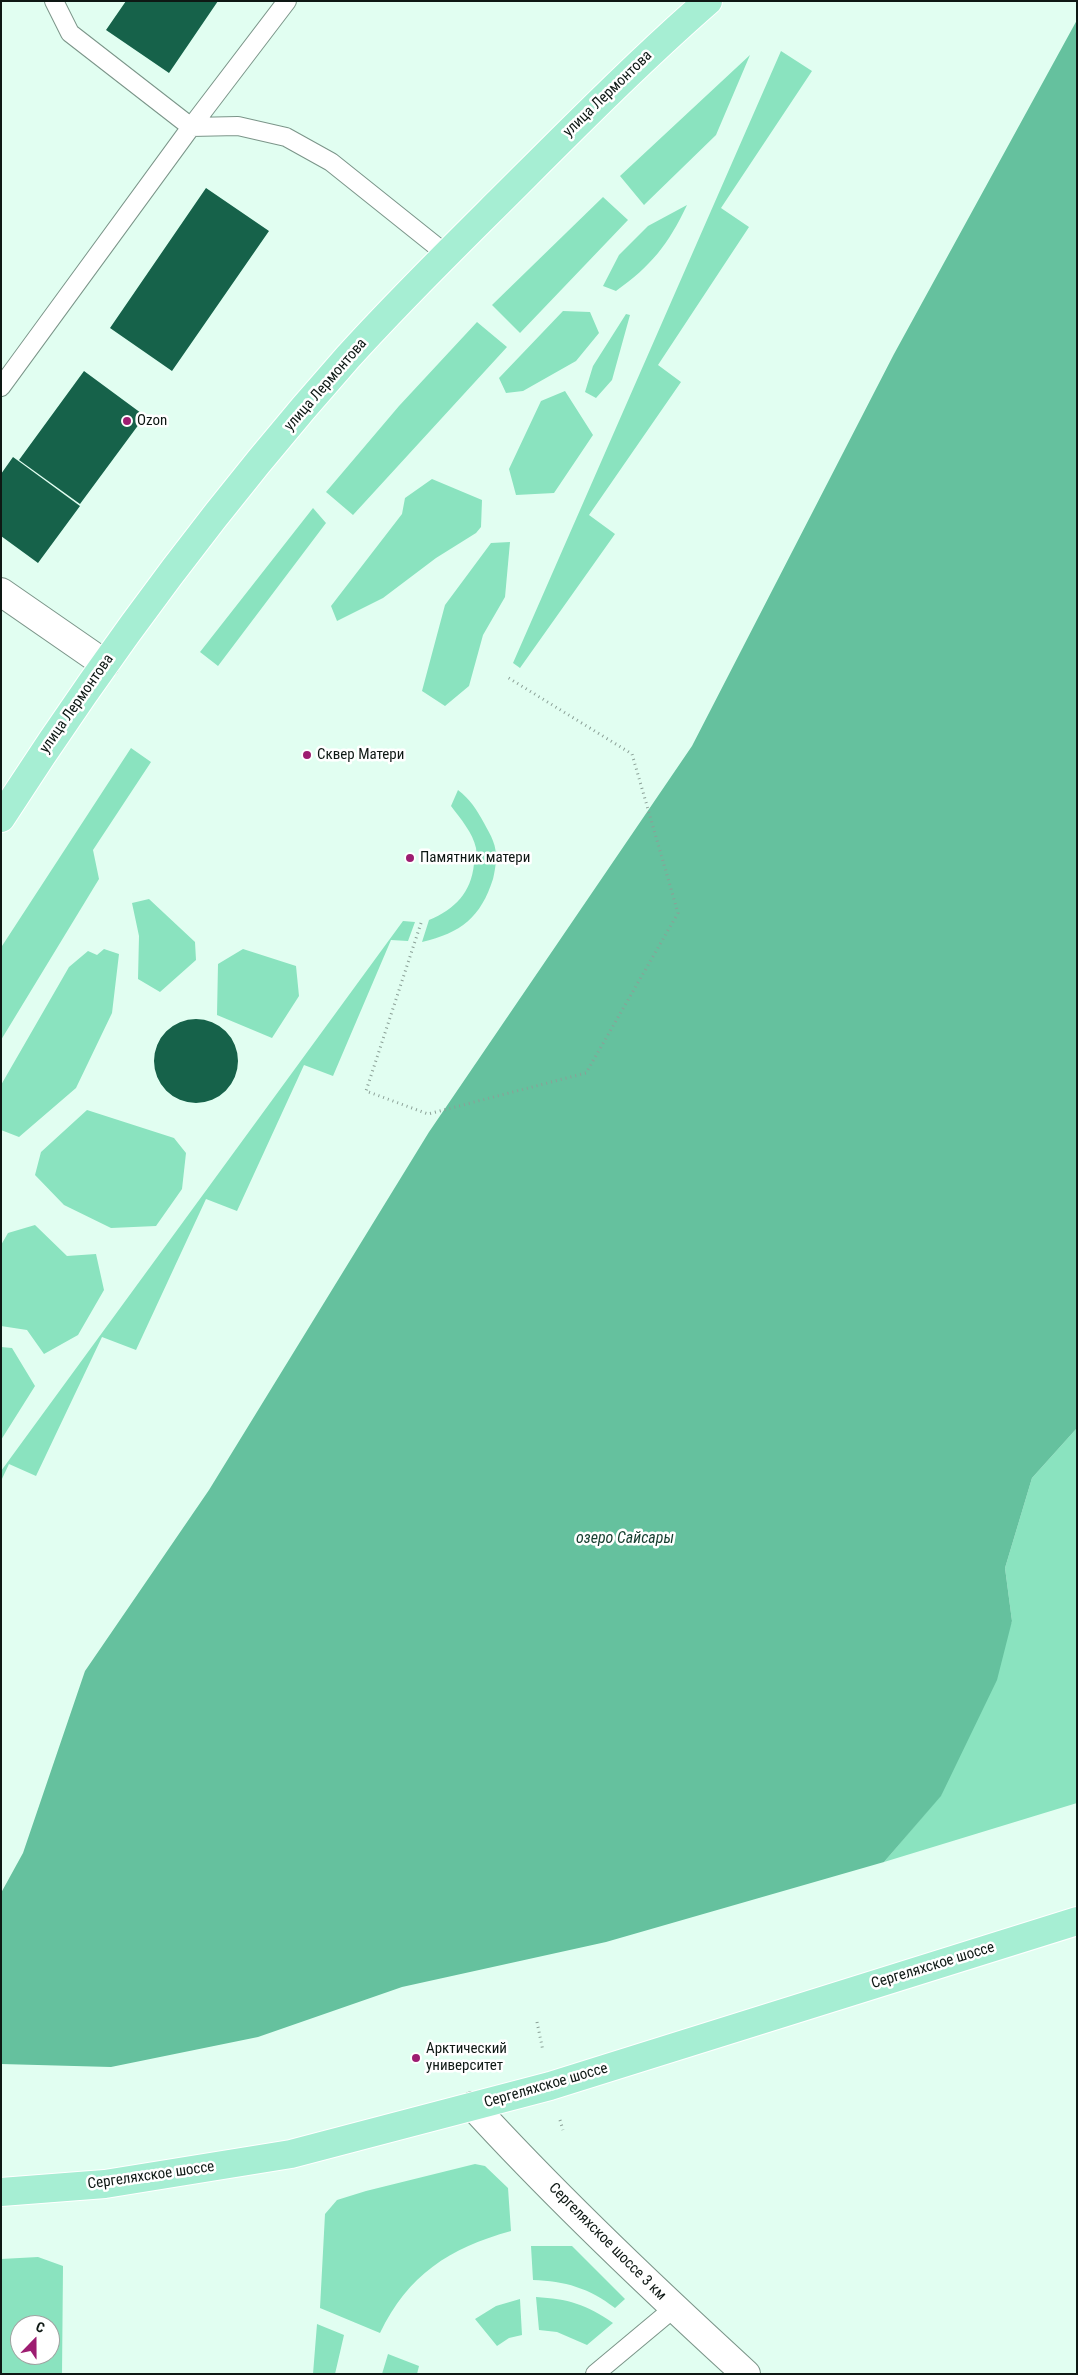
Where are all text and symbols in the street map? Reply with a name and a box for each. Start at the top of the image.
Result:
street label: улица Лермонтова [560,47,656,141]
street label: улица Лермонтова [281,335,371,435]
place label: Ozon [137,412,167,430]
marker: Ozon [121,415,133,427]
street label: улица Лермонтова [36,651,118,757]
place label: Сквер Матери [317,746,404,764]
marker: Сквер Матери [301,749,313,761]
place label: Памятник матери [420,849,530,867]
marker: Памятник матери [404,852,416,864]
water label: озеро Сайсары [576,1529,674,1549]
street label: Сергеляхское шоссе [869,1939,997,1993]
place label: Арктический университет [426,2040,507,2075]
marker: Арктический университет [410,2052,422,2064]
street label: Сергеляхское шоссе [482,2060,610,2112]
street label: Сергеляхское шоссе [87,2158,215,2194]
street label: Сергеляхское шоссе 3 км [544,2179,670,2305]
north arrow [10,2315,60,2365]
text: С [34,2318,47,2336]

